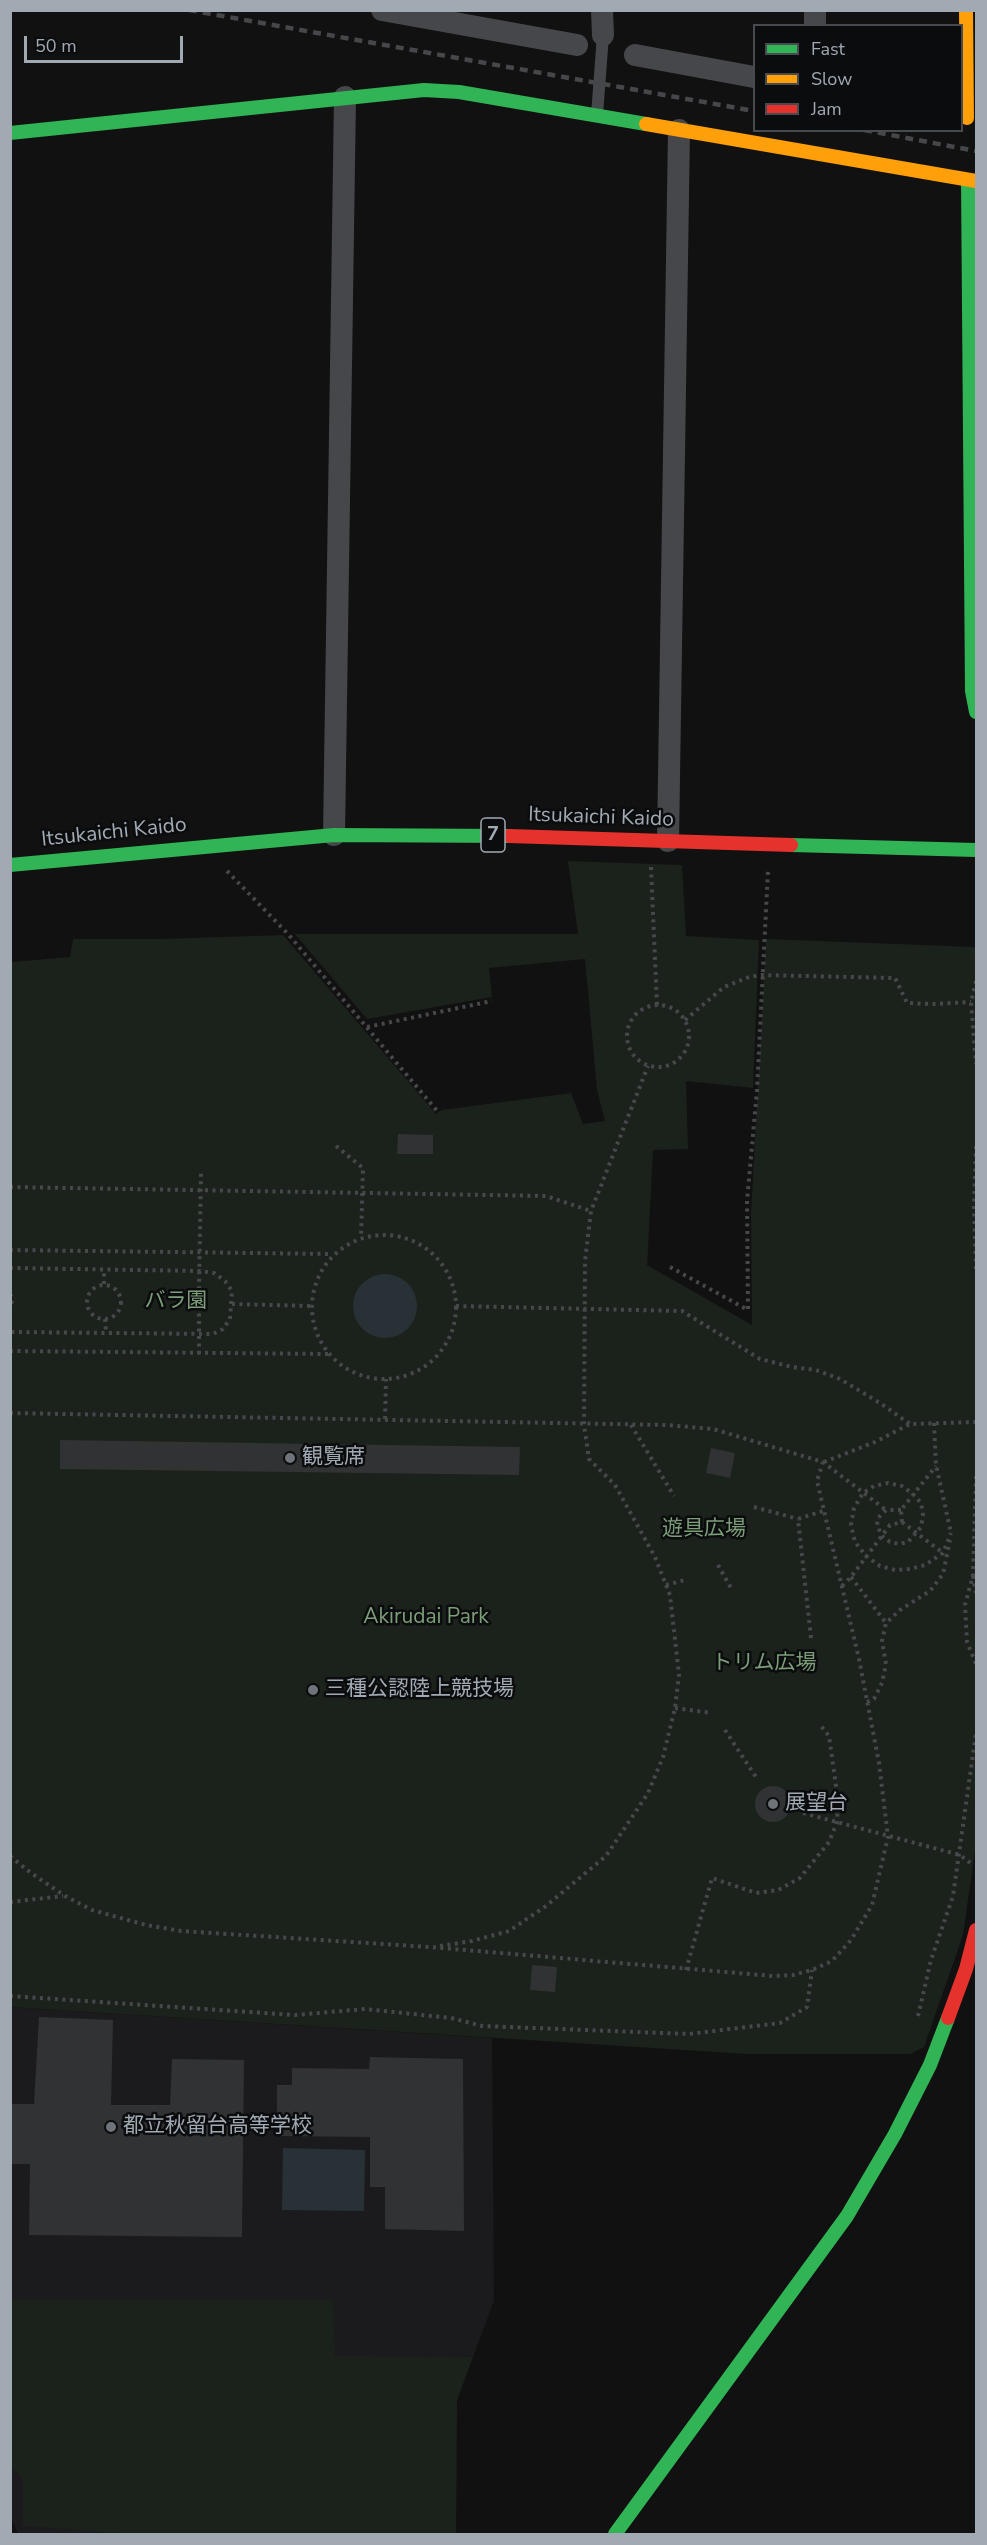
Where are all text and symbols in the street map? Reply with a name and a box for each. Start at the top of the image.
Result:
scale bar [27,24,186,62]
legend [753,24,963,132]
text: 50 m [35,34,77,58]
text: Fast [811,37,845,61]
text: Slow [811,67,852,91]
text: Jam [811,97,842,121]
street label: Itsukaichi Kaido [528,803,674,833]
street label: Itsukaichi Kaido [40,813,188,853]
road number: 7 [481,818,505,852]
park label: バラ園 [145,1289,207,1315]
place label: 観覧席 [302,1445,365,1471]
marker: 観覧席 [283,1451,297,1465]
park label: 遊具広場 [662,1517,746,1543]
park label: Akirudai Park [363,1605,489,1631]
park label: トリム広場 [712,1651,816,1677]
place label: 三種公認陸上競技場 [325,1677,514,1703]
marker: 三種公認陸上競技場 [306,1683,320,1697]
place label: 展望台 [785,1791,848,1817]
marker: 展望台 [766,1797,780,1811]
place label: 都立秋留台高等学校 [123,2114,312,2140]
marker: 都立秋留台高等学校 [104,2120,118,2134]

